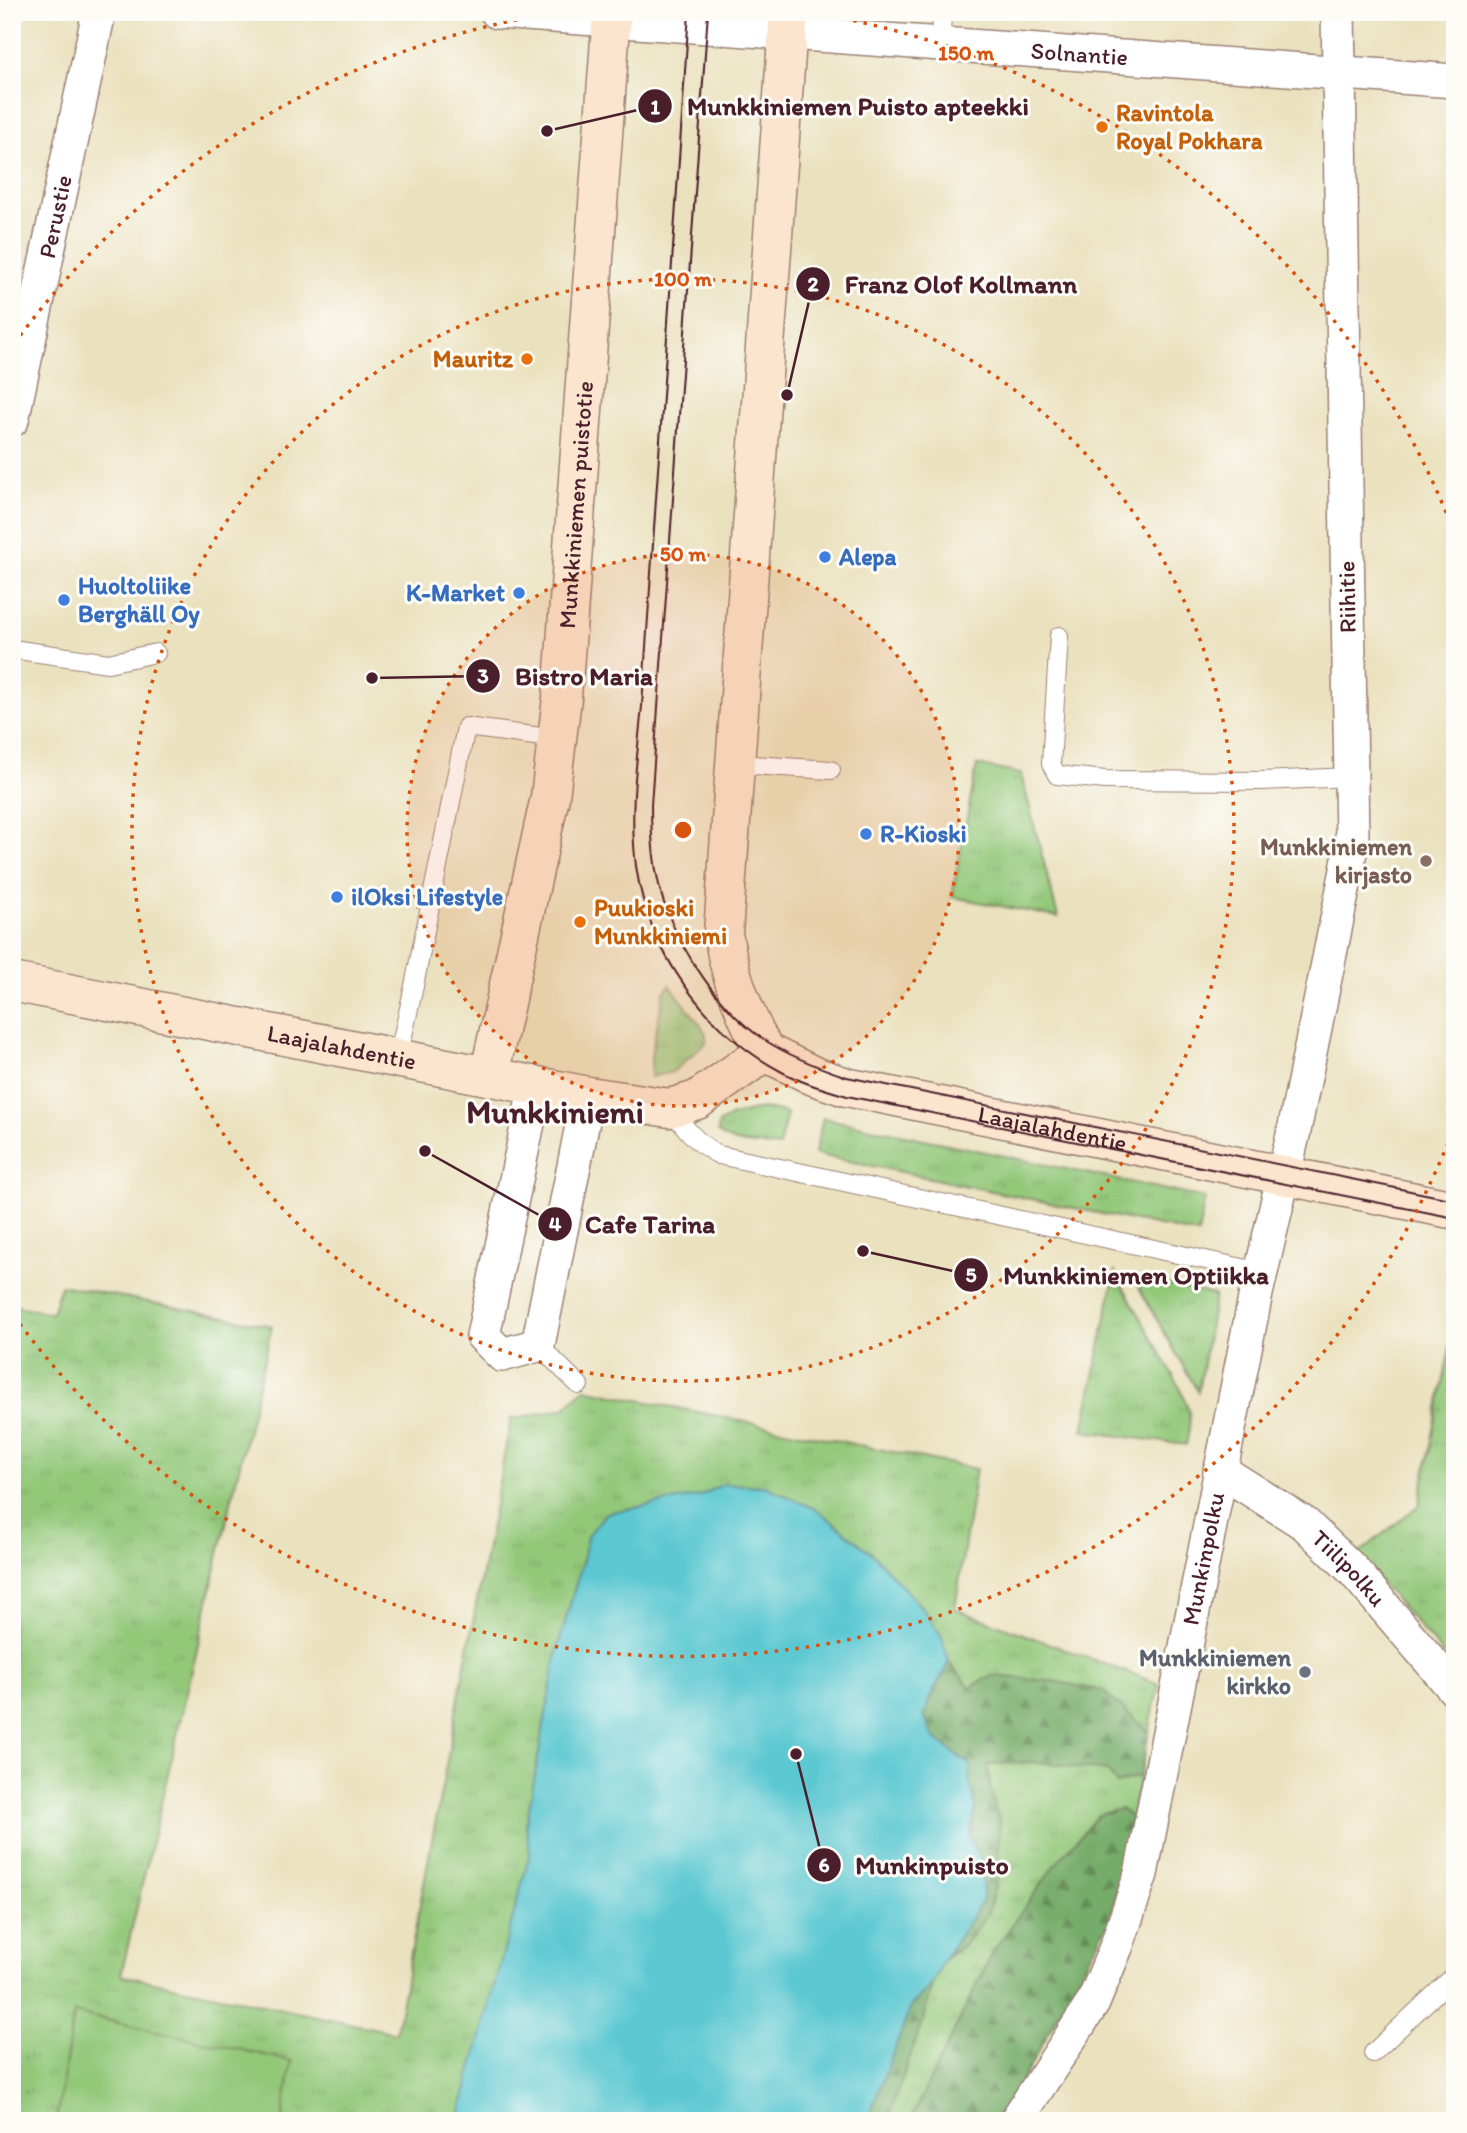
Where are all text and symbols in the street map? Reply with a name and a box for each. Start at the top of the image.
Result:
street label: Solnantie [1030,35,1129,71]
text: 150 m [938,40,994,65]
callout: Munkkiniemen Puisto apteekki [637,83,1043,130]
text: Munkkiniemen Puisto apteekki [687,90,1029,122]
text: 1 [650,94,660,119]
place label: Ravintola Royal Pokhara [1116,98,1263,156]
marker: Ravintola Royal Pokhara [1094,119,1110,135]
street label: Perustie [32,172,78,261]
callout: Franz Olof Kollmann [796,260,1090,307]
text: 100 m [654,266,712,291]
text: Franz Olof Kollmann [845,268,1077,300]
text: 2 [807,271,819,296]
place label: Mauritz [433,344,514,373]
marker: Mauritz [519,351,535,367]
street label: Munkkiniemen puistotie [552,380,599,630]
text: 50 m [660,541,707,566]
place label: Alepa [838,542,896,572]
marker: Alepa [817,549,833,565]
street label: Riihitie [1331,561,1362,633]
place label: Huoltoliike Berghäll Oy [78,571,200,629]
place label: K-Market [406,578,505,607]
marker: K-Market [511,585,527,601]
marker: Huoltoliike Berghäll Oy [56,592,72,608]
callout: Bistro Maria [466,653,668,700]
text: Bistro Maria [515,660,653,692]
text: 3 [477,663,489,688]
centre of rings [671,818,695,842]
place label: R-Kioski [880,819,967,848]
marker: R-Kioski [858,826,874,842]
place label: Munkkiniemen kirjasto [1260,832,1412,890]
marker: Munkkiniemen kirjasto [1418,853,1434,869]
place label: ilOksi Lifestyle [351,882,503,912]
marker: ilOksi Lifestyle [329,889,345,905]
place label: Puukioski Munkkiniemi [594,893,727,950]
marker: Puukioski Munkkiniemi [572,914,588,930]
street label: Laajalahdentie [265,1018,419,1076]
district label: Munkkiniemi [466,1093,644,1131]
street label: Laajalahdentie [976,1099,1129,1157]
callout: Cafe Tarina [537,1200,728,1247]
text: Cafe Tarina [585,1208,715,1240]
text: 4 [549,1211,562,1236]
callout: Munkkiniemen Optiikka [954,1252,1283,1299]
text: Munkkiniemen Optiikka [1003,1259,1269,1291]
text: 5 [965,1262,977,1287]
street label: Munkinpolku [1176,1490,1230,1628]
street label: Tiilipolku [1306,1523,1392,1612]
place label: Munkkiniemen kirkko [1139,1643,1291,1700]
marker: Munkkiniemen kirkko [1297,1664,1313,1680]
callout: Munkinpuisto [806,1841,1023,1888]
text: Munkinpuisto [855,1849,1009,1881]
text: 6 [818,1852,830,1877]

